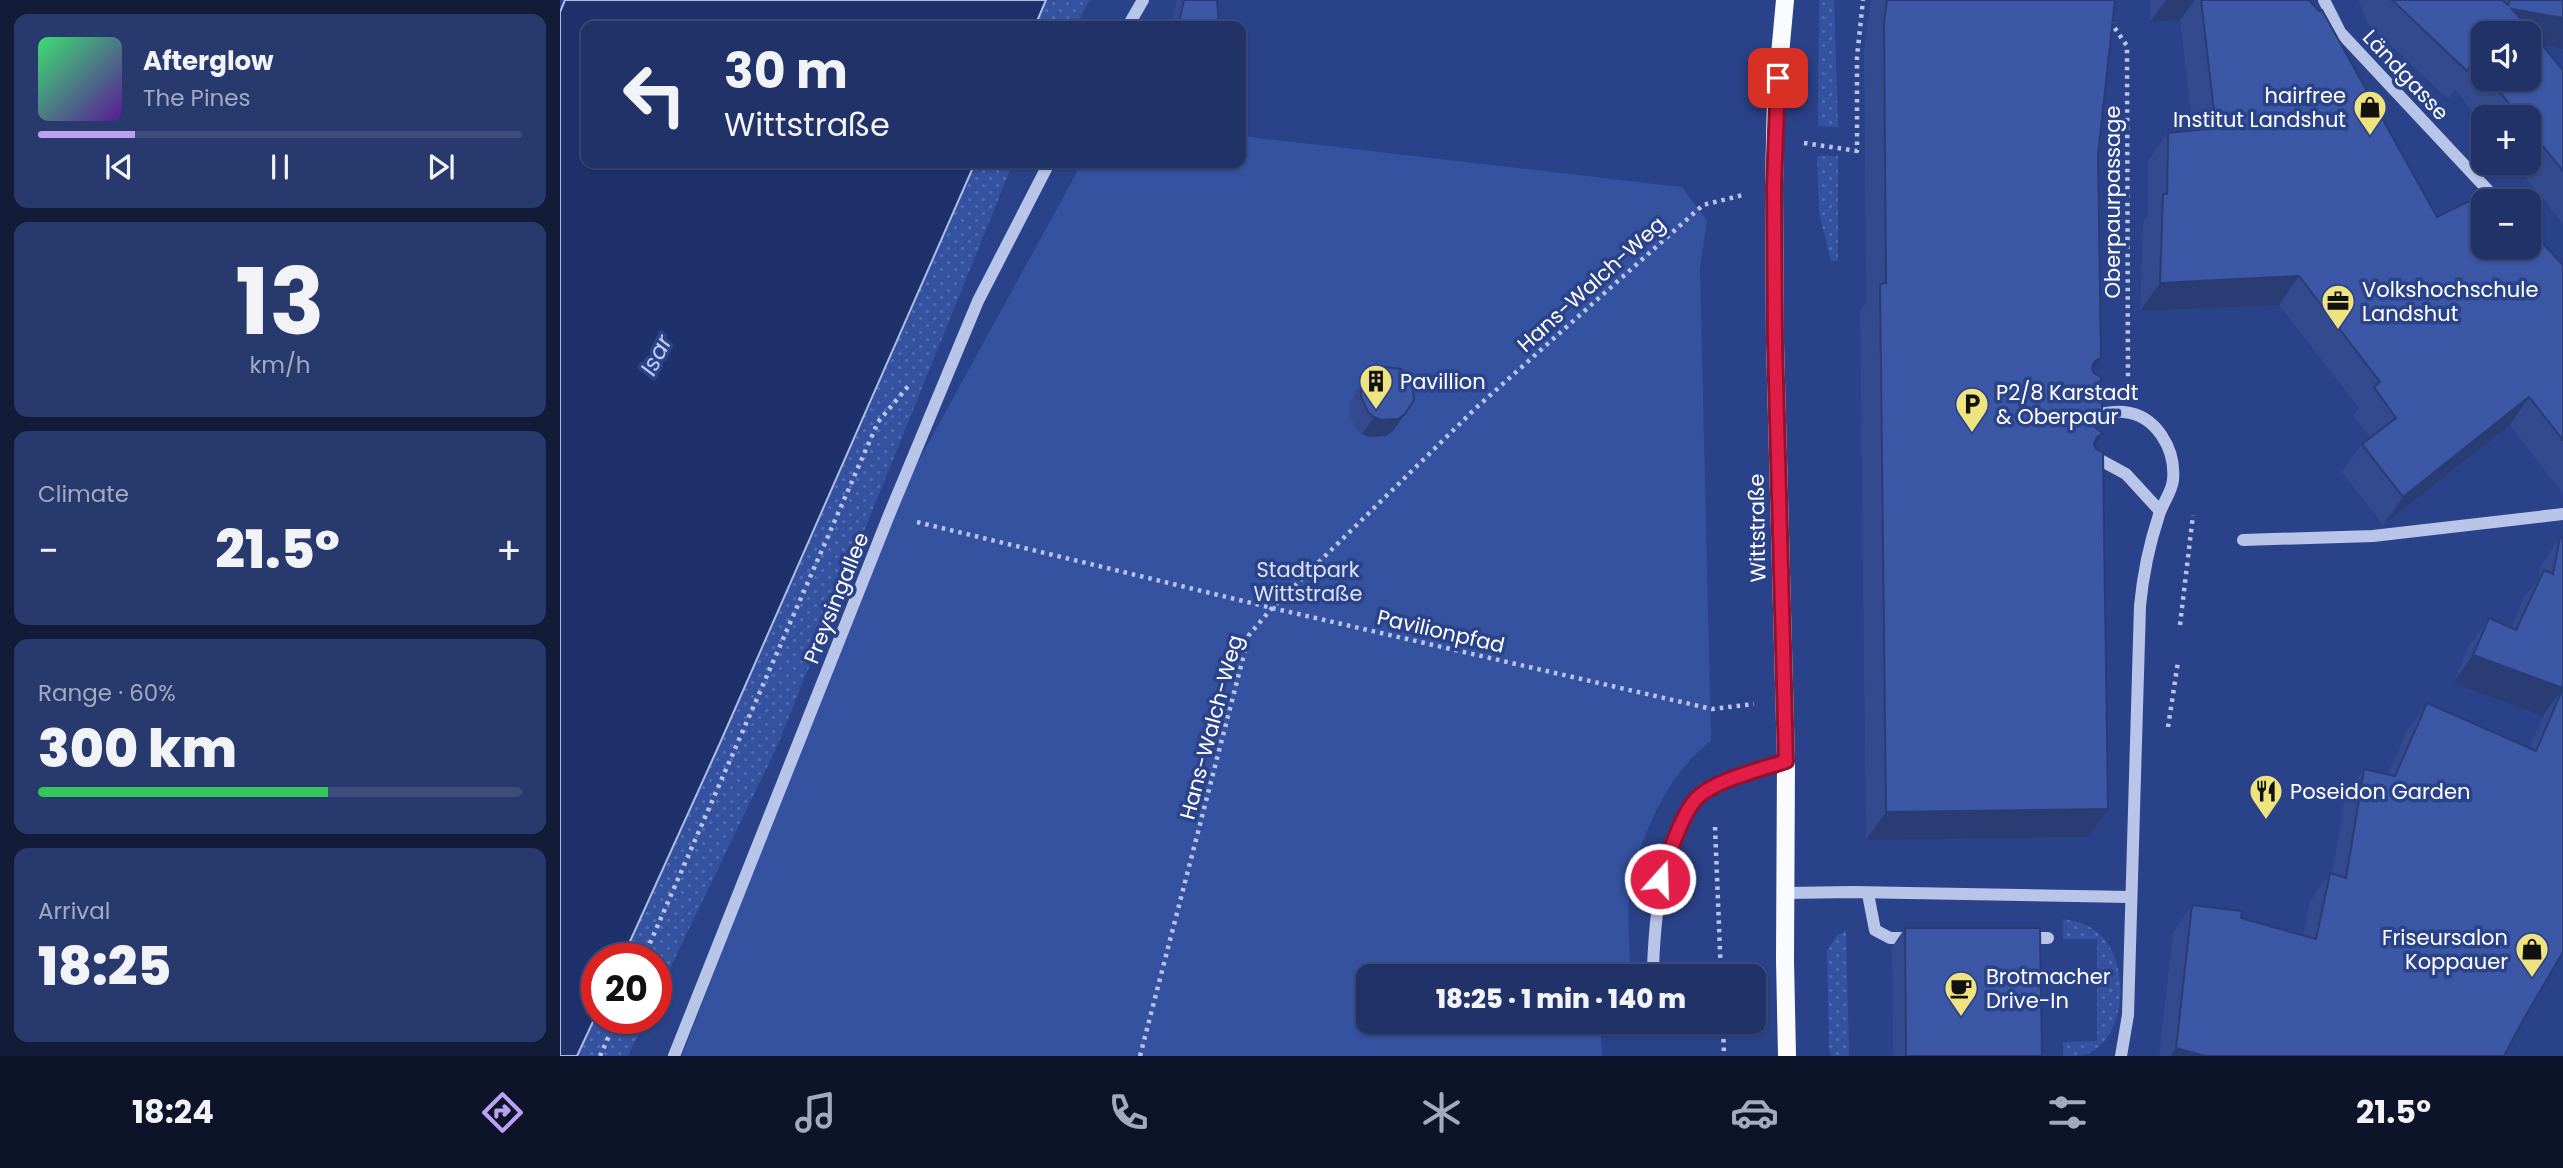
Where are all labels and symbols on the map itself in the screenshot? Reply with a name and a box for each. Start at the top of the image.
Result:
street label: Ländgasse [2356,23,2456,127]
pin [1748,48,1808,108]
place label: hairfree Institut Landshut [2173,81,2346,134]
shop icon: hairfree Institut Landshut [2351,88,2389,137]
street label: Oberpaurpassage [2098,106,2127,298]
street label: Hans-Walch-Weg [1511,210,1671,358]
place label: Volkshochschule Landshut [2362,275,2538,328]
office icon: Volkshochschule Landshut [2319,282,2357,331]
water label: Isar [632,328,680,381]
building icon: Pavillion [1357,362,1395,411]
place label: Pavillion [1400,367,1486,396]
place label: P2/8 Karstadt & Oberpaur [1996,378,2138,431]
parking icon: P2/8 Karstadt & Oberpaur [1953,385,1991,434]
street label: Wittstraße [1742,473,1772,583]
street label: Preysingallee [796,528,876,668]
park label: Stadtpark Wittstraße [1254,555,1362,608]
street label: Pavilionpfad [1374,602,1508,660]
street label: Hans-Walch-Weg [1172,631,1250,823]
restaurant icon: Poseidon Garden [2247,772,2285,821]
place label: Poseidon Garden [2290,777,2470,806]
position arrow [1623,842,1697,916]
place label: Friseursalon Koppauer [2382,923,2508,976]
shop icon: Friseursalon Koppauer [2513,930,2551,979]
speed limit sign: 20 [581,943,672,1034]
place label: Brotmacher Drive-In [1986,962,2111,1015]
cafe icon: Brotmacher Drive-In [1942,969,1980,1018]

